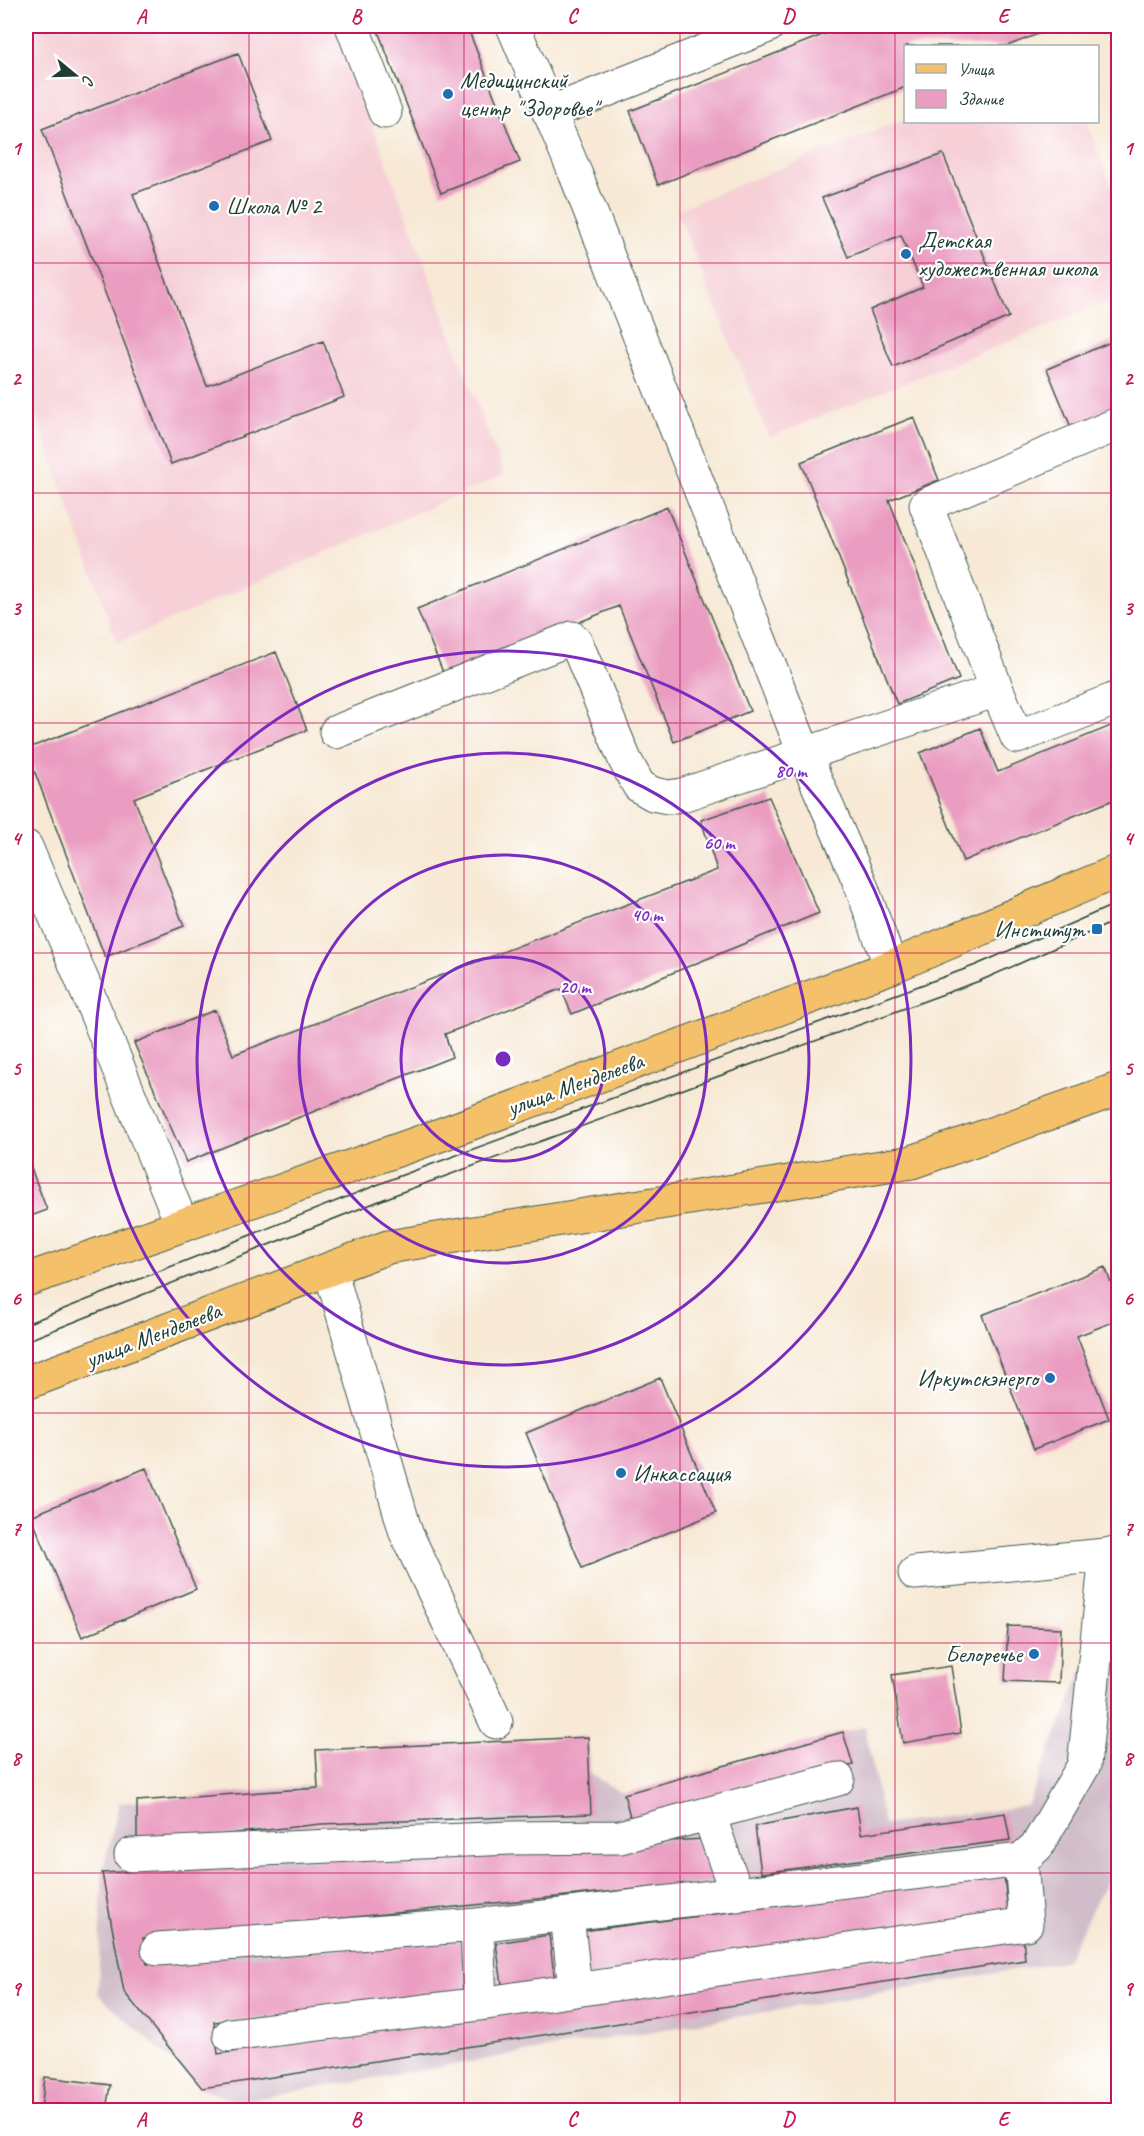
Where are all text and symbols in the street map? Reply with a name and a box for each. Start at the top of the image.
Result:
text: A [136,4,148,29]
text: B [351,4,363,29]
text: C [567,4,579,29]
text: D [782,4,796,29]
text: E [998,4,1012,29]
north arrow [45,45,105,105]
legend [904,45,1099,123]
text: Улица [958,58,995,80]
place label: Медицинский центр "Здоровье" [460,65,603,123]
text: С [77,73,99,89]
marker: Медицинский центр "Здоровье" [441,87,455,101]
text: Здание [958,88,1004,110]
text: 1 [12,136,23,161]
text: 1 [1124,136,1135,161]
place label: Школа № 2 [226,191,323,221]
marker: Школа № 2 [207,199,221,213]
place label: Детская художественная школа [918,225,1098,283]
marker: Детская художественная школа [899,247,913,261]
text: 2 [12,366,23,391]
text: 2 [1124,366,1135,391]
text: 3 [12,596,23,621]
text: 3 [1124,596,1135,621]
text: 80 m [776,760,808,782]
text: 4 [12,826,24,851]
text: 4 [1124,826,1136,851]
text: 60 m [703,832,736,854]
text: 40 m [632,904,664,926]
place label: Институт [994,914,1086,944]
marker: Институт [1090,922,1104,936]
text: 20 m [560,976,592,998]
street label: улица Менделеева [501,1045,649,1123]
centre of rings [493,1049,513,1069]
text: 5 [12,1056,23,1081]
text: 5 [1124,1056,1135,1081]
text: 6 [11,1286,22,1311]
text: 6 [1123,1286,1134,1311]
street label: улица Менделеева [79,1295,226,1375]
place label: Иркутскэнерго [917,1363,1041,1393]
marker: Иркутскэнерго [1043,1371,1057,1385]
place label: Инкассация [633,1458,732,1488]
marker: Инкассация [614,1466,628,1480]
text: 7 [12,1516,23,1541]
text: 7 [1124,1516,1135,1541]
place label: Белоречье [945,1639,1024,1669]
marker: Белоречье [1027,1647,1041,1661]
text: 8 [12,1746,24,1771]
text: 8 [1124,1746,1136,1771]
text: 9 [12,1976,23,2001]
text: 9 [1124,1976,1135,2001]
text: A [136,2107,148,2132]
text: B [351,2107,363,2132]
text: C [567,2107,579,2132]
text: D [782,2107,796,2132]
text: E [998,2107,1012,2132]

